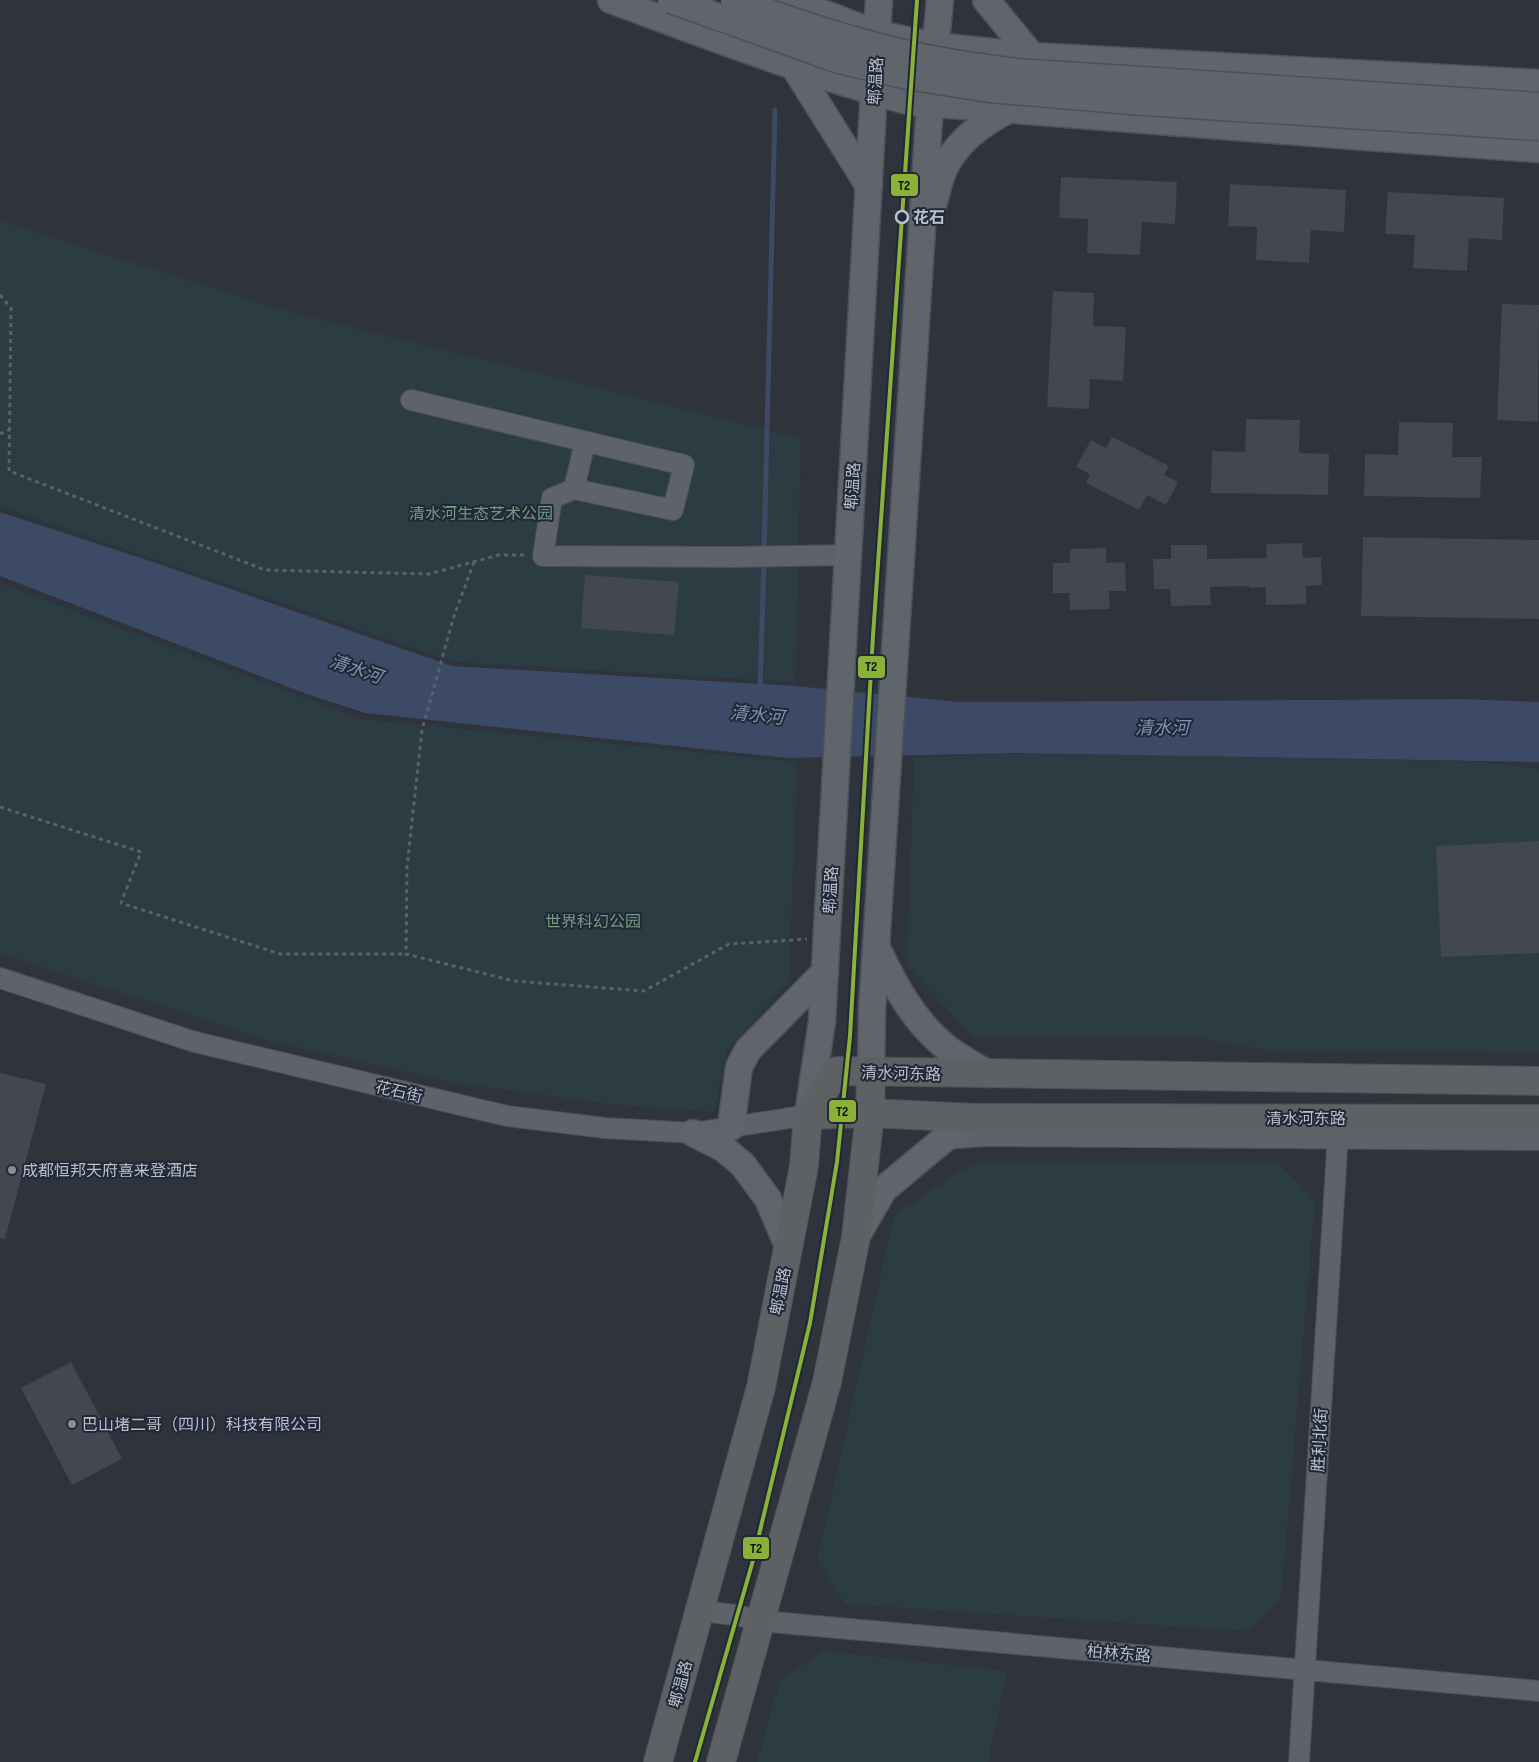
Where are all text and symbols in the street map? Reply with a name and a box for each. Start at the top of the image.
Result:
street label: 郫温路 [866,57,887,106]
line badge: T2 [890,173,919,197]
text: T2 [898,177,910,194]
place label: 花石 [913,209,945,228]
marker: 花石 [895,210,909,224]
street label: 郫温路 [842,461,865,511]
park label: 清水河生态艺术公园 [409,505,553,524]
water label: 清水河 [327,651,388,689]
line badge: T2 [857,655,886,679]
text: T2 [865,658,877,675]
water label: 清水河 [729,702,788,729]
water label: 清水河 [1135,718,1192,739]
street label: 郫温路 [821,866,842,915]
park label: 世界科幻公园 [545,913,641,932]
street label: 清水河东路 [861,1064,941,1085]
street label: 花石街 [373,1078,424,1107]
line badge: T2 [828,1099,857,1123]
text: T2 [836,1103,848,1120]
street label: 清水河东路 [1266,1110,1346,1129]
place label: 成都恒邦天府喜来登酒店 [22,1162,198,1181]
marker: 成都恒邦天府喜来登酒店 [6,1164,18,1176]
street label: 郫温路 [768,1266,795,1317]
street label: 胜利北街 [1309,1408,1332,1473]
place label: 巴山堵二哥（四川）科技有限公司 [82,1416,322,1435]
marker: 巴山堵二哥（四川）科技有限公司 [66,1418,78,1430]
line badge: T2 [742,1536,770,1560]
text: T2 [750,1540,762,1557]
street label: 柏林东路 [1086,1642,1152,1667]
street label: 郫温路 [666,1659,697,1710]

